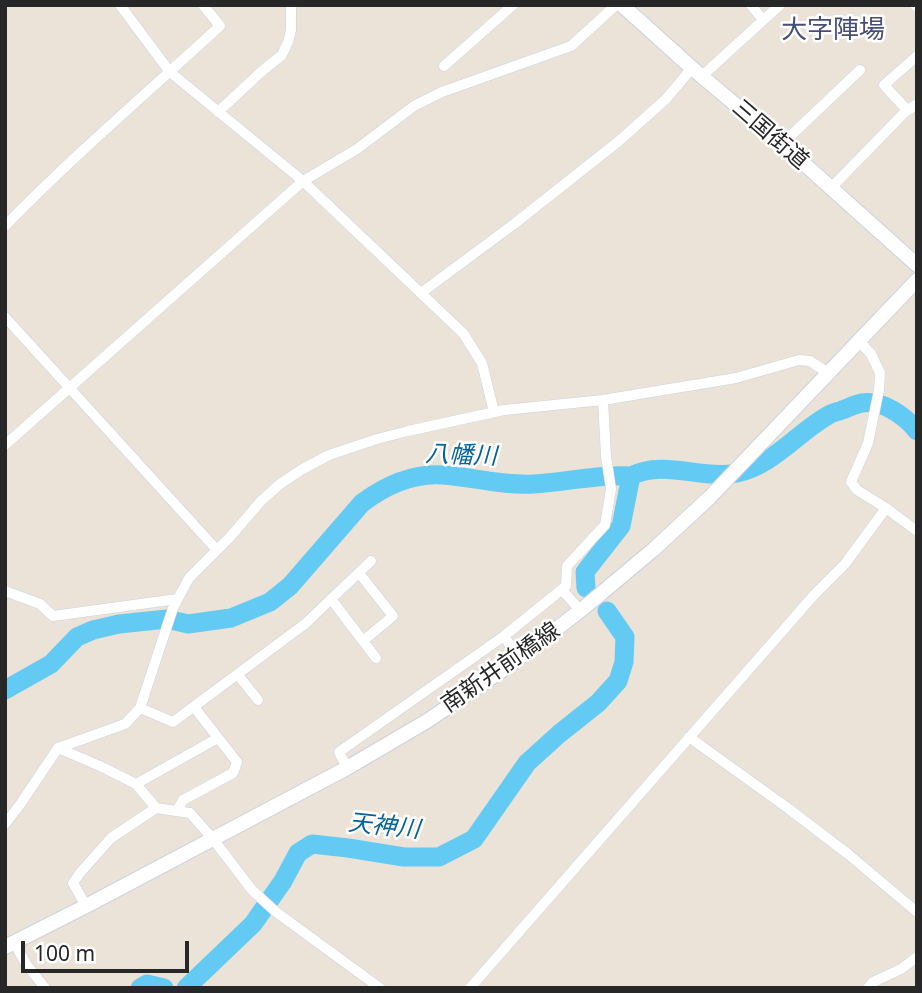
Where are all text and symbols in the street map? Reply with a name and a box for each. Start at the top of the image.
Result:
district label: 大字陣場 [781,15,885,47]
street label: 三国街道 [726,94,814,176]
water label: 八幡川 [425,440,497,472]
street label: 南新井前橋線 [437,617,565,719]
water label: 天神川 [347,809,421,845]
scale bar [24,926,192,970]
text: 100 m [34,939,95,967]

